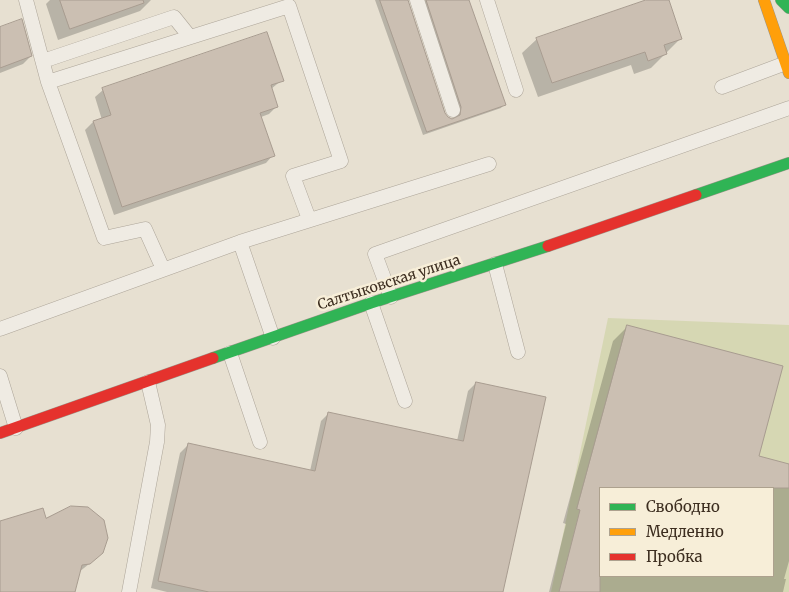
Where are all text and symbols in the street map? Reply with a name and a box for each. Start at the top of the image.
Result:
street label: Салтыковская улица [316,252,462,314]
legend [599,487,774,577]
text: Свободно [646,497,720,516]
text: Медленно [646,522,724,541]
text: Пробка [646,547,703,566]

